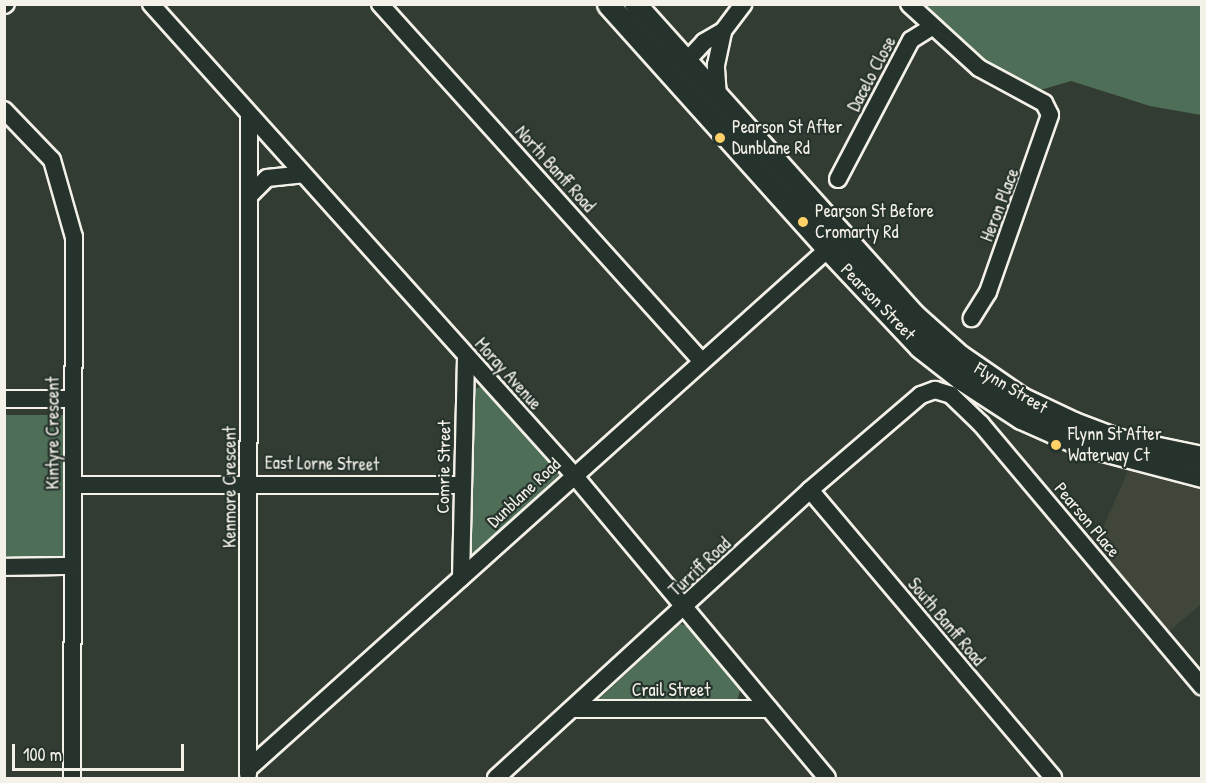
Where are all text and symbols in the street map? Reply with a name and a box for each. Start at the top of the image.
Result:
street label: Dacelo Close [843,33,901,115]
place label: Pearson St After Dunblane Rd [732,117,842,160]
street label: North Banff Road [510,121,600,217]
marker: Pearson St After Dunblane Rd [713,131,727,145]
street label: Heron Place [976,165,1024,245]
place label: Pearson St Before Cromarty Rd [815,201,934,244]
marker: Pearson St Before Cromarty Rd [796,215,810,229]
street label: Pearson Street [836,259,920,345]
street label: Moray Avenue [470,334,546,414]
street label: Flynn Street [971,358,1051,418]
street label: Kintyre Crescent [42,377,64,489]
street label: Comrie Street [432,420,456,514]
place label: Flynn St After Waterway Ct [1068,424,1162,466]
street label: Kenmore Crescent [219,426,241,548]
marker: Flynn St After Waterway Ct [1049,438,1063,452]
street label: East Lorne Street [265,452,379,476]
street label: Dunblane Road [483,454,565,532]
street label: Pearson Place [1050,478,1124,562]
street label: Turriff Road [665,533,735,601]
street label: South Banff Road [903,574,989,670]
street label: Crail Street [632,679,710,701]
scale bar [15,732,188,770]
text: 100 m [23,742,62,767]

